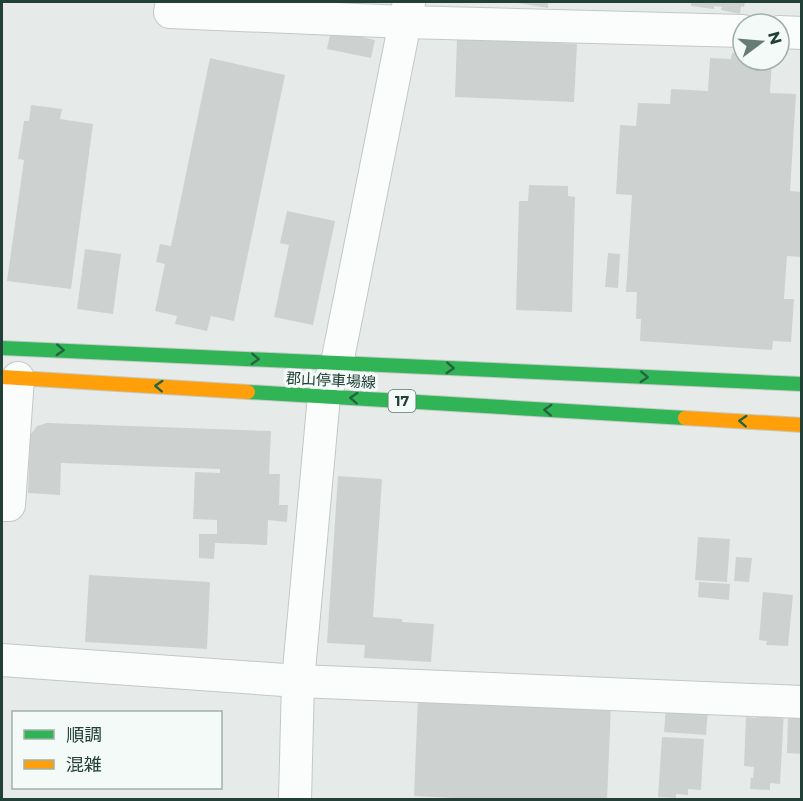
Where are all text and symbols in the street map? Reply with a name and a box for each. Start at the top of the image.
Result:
north arrow [731,12,791,72]
text: N [764,29,786,47]
one-way arrow [55,344,64,357]
one-way arrow [250,353,259,365]
one-way arrow [445,361,454,374]
street label: 郡山停車場線 [286,368,376,392]
one-way arrow [640,370,649,383]
one-way arrow [155,380,164,393]
road number: 17 [388,390,416,412]
one-way arrow [349,391,358,404]
one-way arrow [544,403,553,416]
one-way arrow [739,415,748,428]
legend [12,711,222,789]
text: 順調 [66,724,102,746]
text: 混雑 [66,754,102,776]

